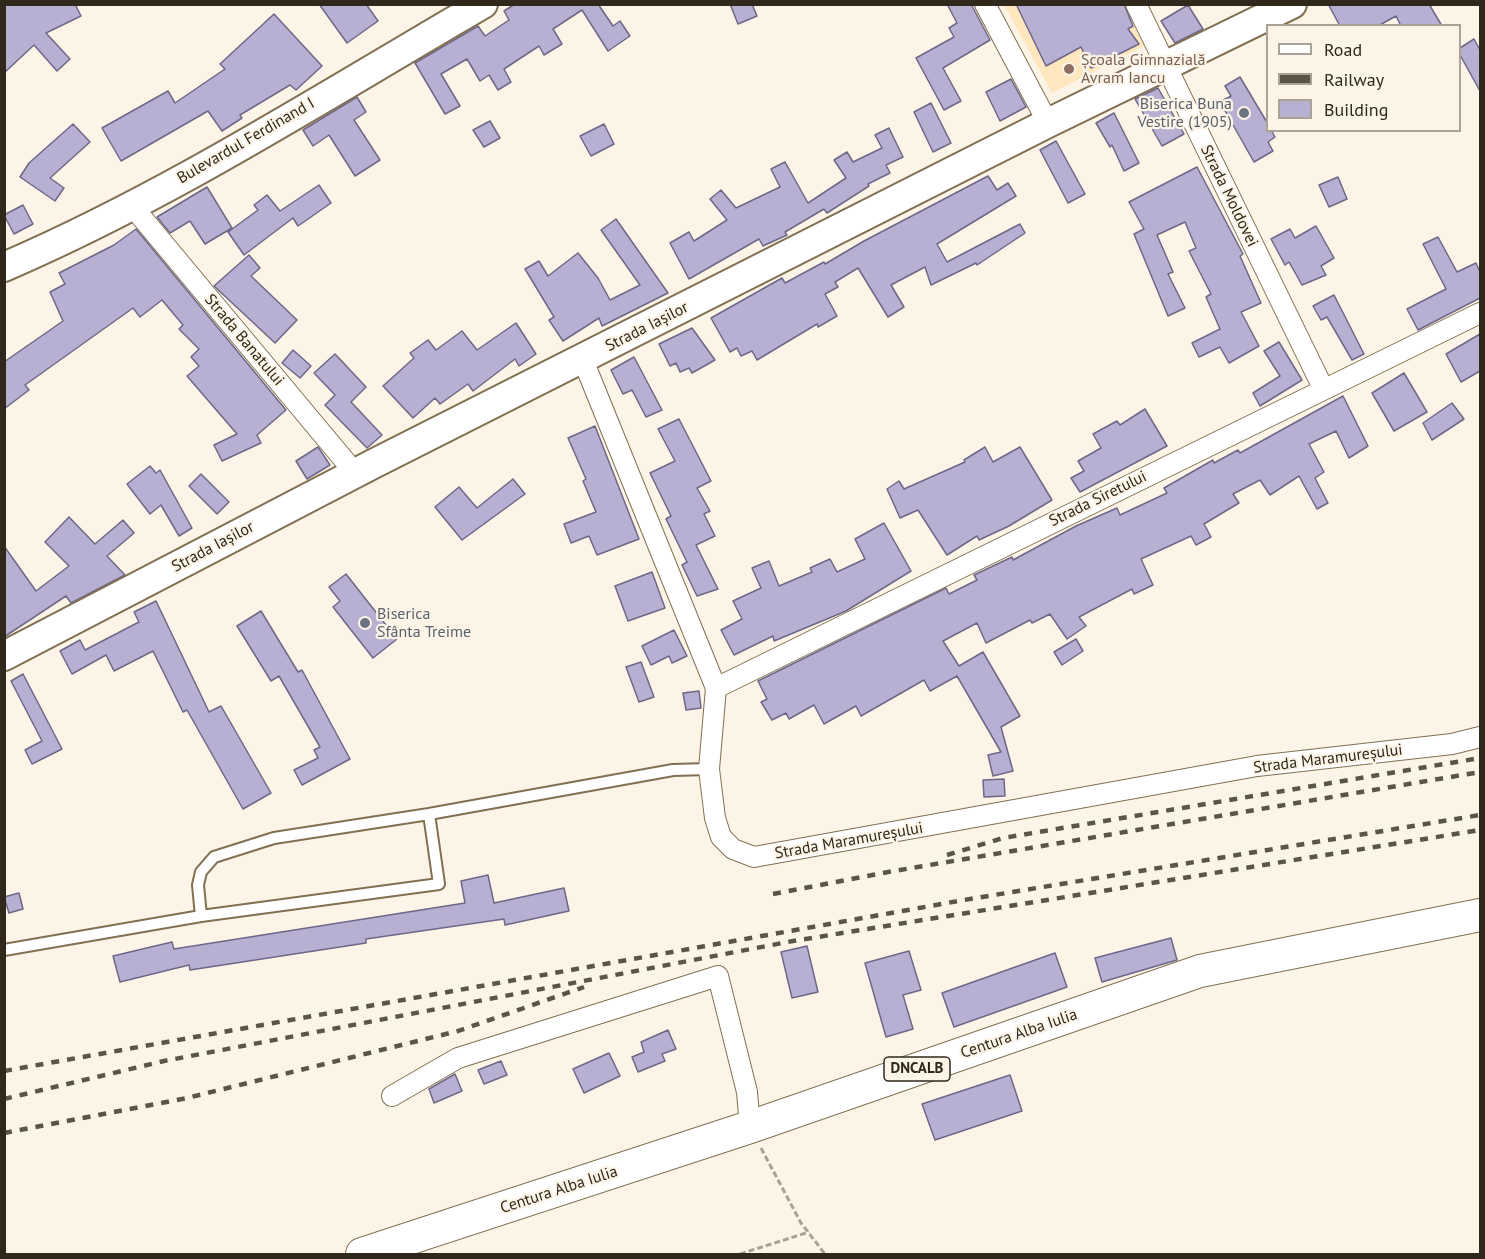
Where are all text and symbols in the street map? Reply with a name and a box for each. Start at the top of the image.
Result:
legend [1266,24,1461,132]
text: Road [1324,38,1362,61]
place label: Școala Gimnazială Avram Iancu [1081,50,1205,88]
marker: Școala Gimnazială Avram Iancu [1062,62,1076,76]
text: Railway [1324,68,1384,91]
street label: Bulevardul Ferdinand I [174,94,318,188]
place label: Biserica Buna Vestire (1905) [1138,94,1232,132]
text: Building [1324,98,1388,121]
marker: Biserica Buna Vestire (1905) [1237,106,1251,120]
street label: Strada Moldovei [1196,142,1262,250]
street label: Strada Banatului [200,290,288,390]
street label: Strada Iașilor [602,298,692,356]
street label: Strada Siretului [1046,467,1150,531]
street label: Strada Iașilor [169,517,257,577]
place label: Biserica Sfânta Treime [377,604,471,642]
marker: Biserica Sfânta Treime [358,616,372,630]
street label: Strada Maramureșului [1252,740,1404,778]
street label: Strada Maramureșului [773,819,925,863]
street label: Centura Alba Iulia [958,1005,1080,1063]
road number: DNCALB [884,1057,950,1081]
street label: Centura Alba Iulia [498,1162,620,1218]

